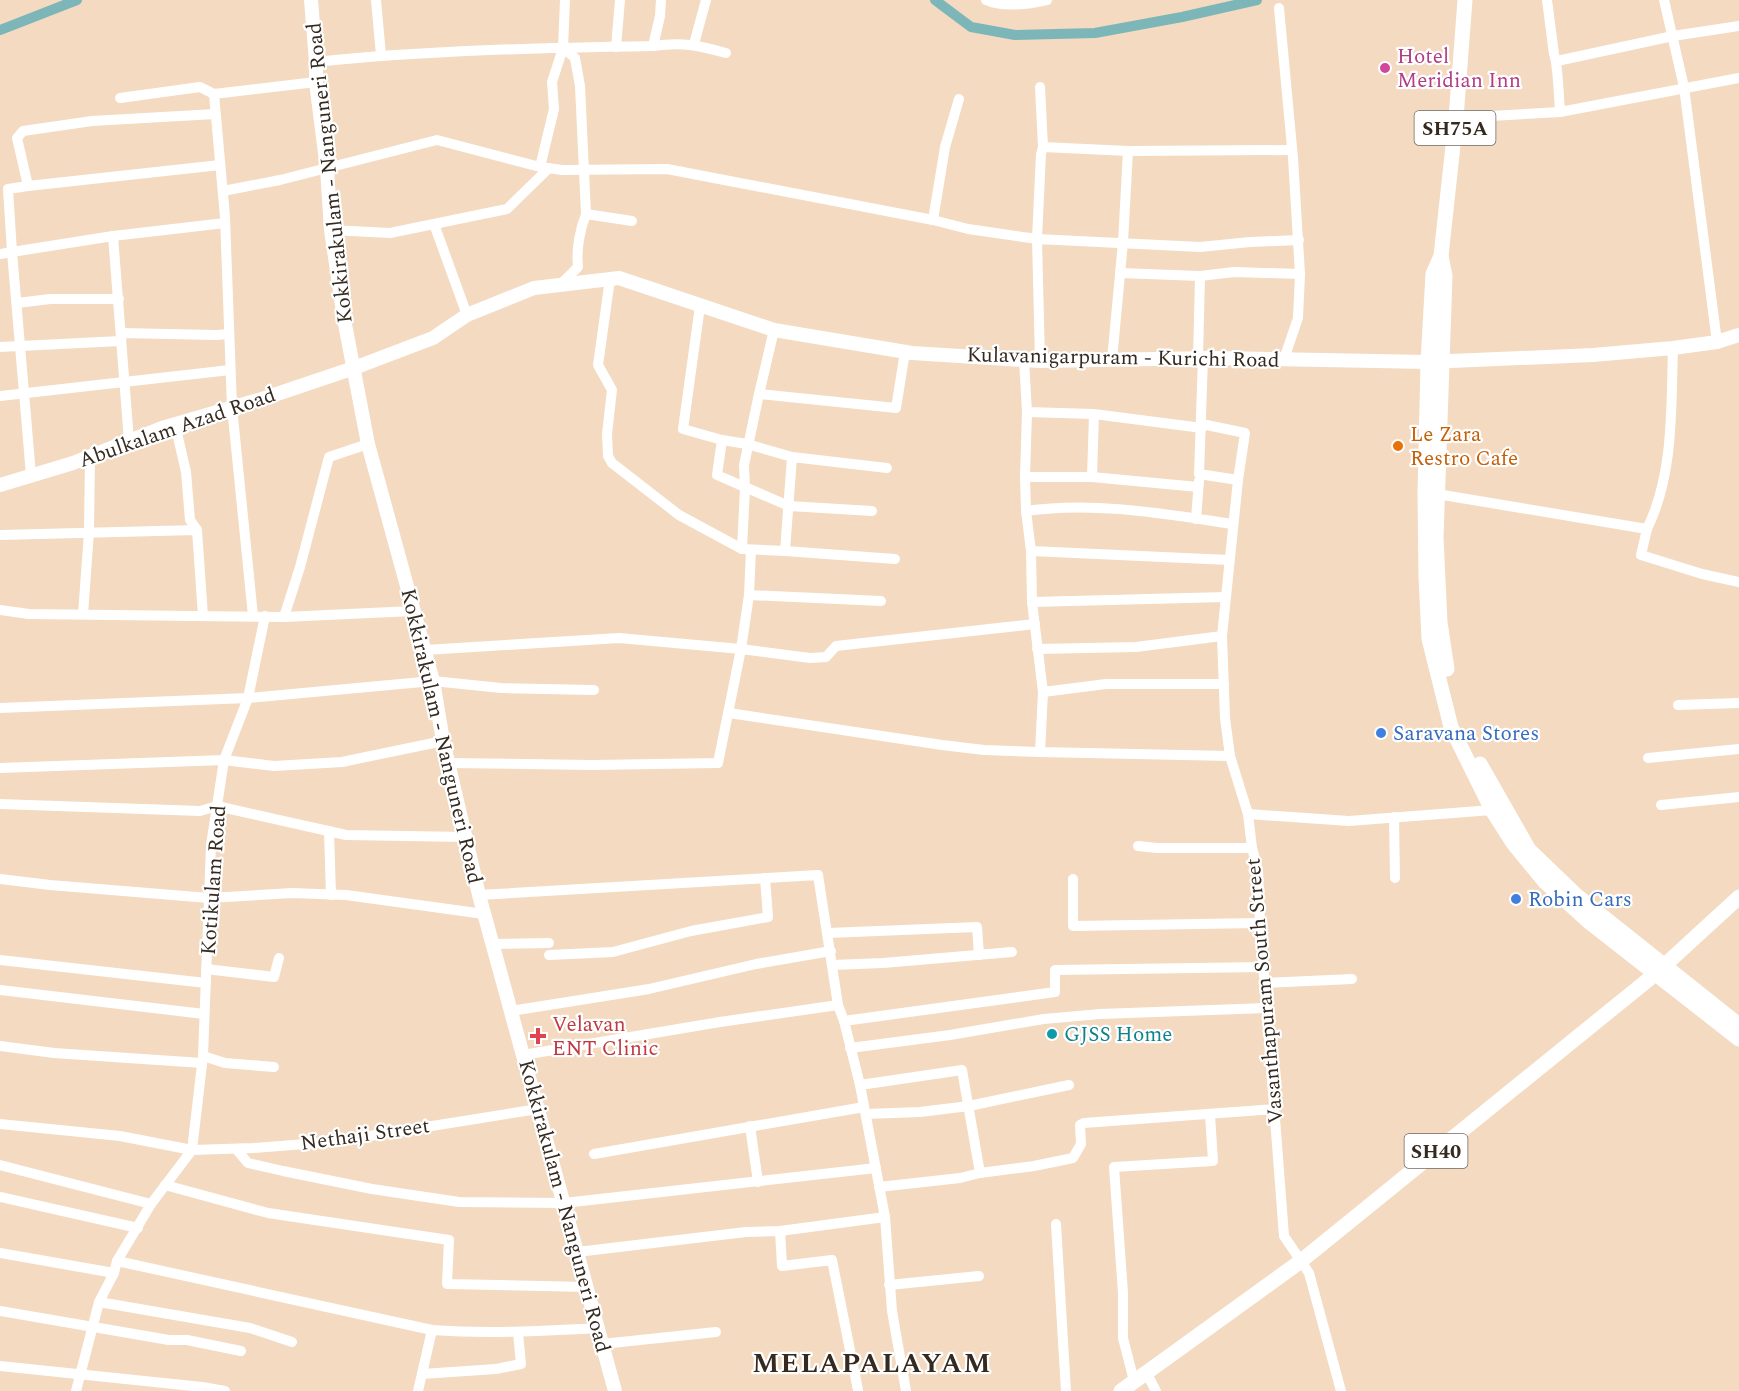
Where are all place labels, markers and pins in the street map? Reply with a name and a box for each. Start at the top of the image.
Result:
place label: Hotel Meridian Inn [1397,41,1521,97]
marker: Hotel Meridian Inn [1378,61,1392,75]
place label: Le Zara Restro Cafe [1410,419,1518,475]
marker: Le Zara Restro Cafe [1391,439,1405,453]
place label: Saravana Stores [1393,718,1539,750]
marker: Saravana Stores [1374,726,1388,740]
place label: Robin Cars [1528,884,1632,916]
marker: Robin Cars [1509,892,1523,906]
place label: Velavan ENT Clinic [552,1009,659,1065]
place label: GJSS Home [1064,1019,1172,1051]
marker: Velavan ENT Clinic [529,1027,547,1045]
marker: GJSS Home [1045,1027,1059,1041]

